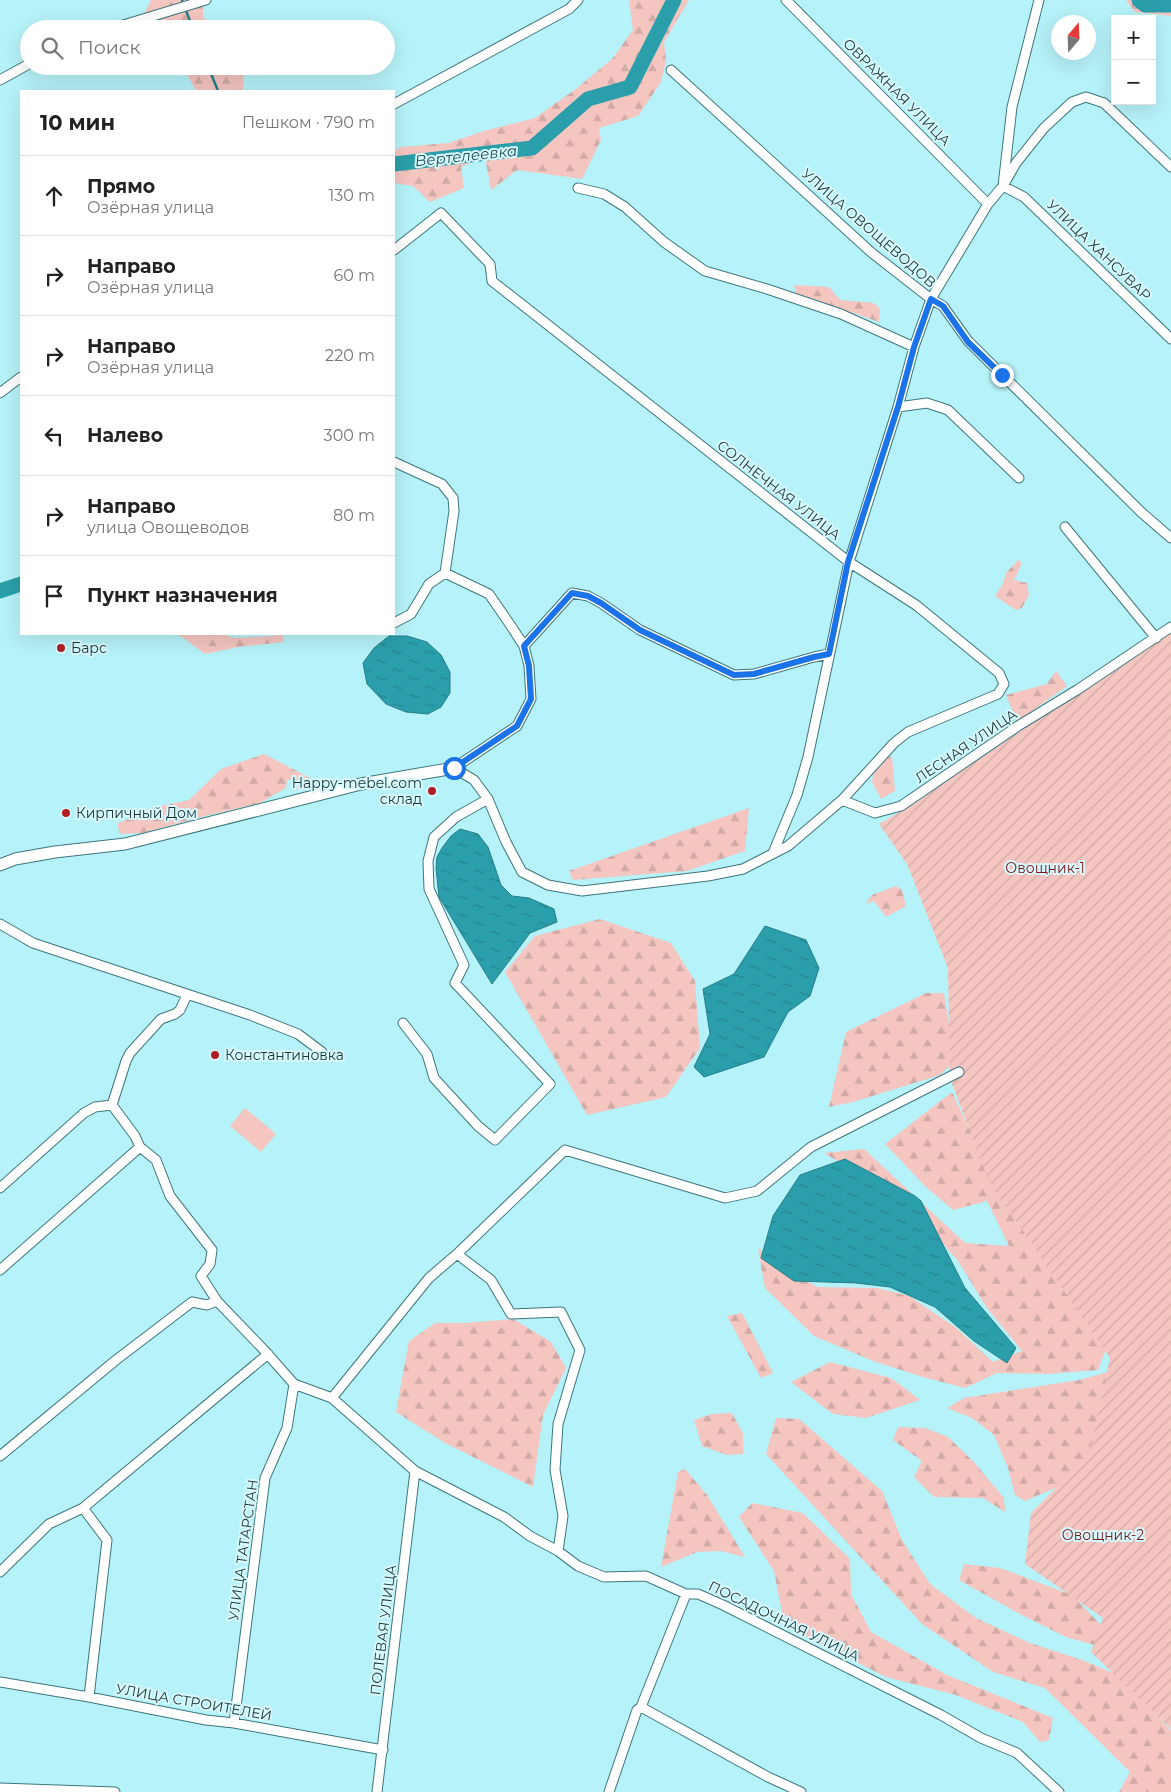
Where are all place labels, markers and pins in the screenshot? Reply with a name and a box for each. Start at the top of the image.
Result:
place label: Барс [71,639,107,657]
marker: Барс [55,642,67,654]
place label: Happy-mebel.com склад [292,774,422,808]
marker: Happy-mebel.com склад [426,785,438,797]
place label: Кирпичный Дом [76,804,197,822]
marker: Кирпичный Дом [60,807,72,819]
place label: Константиновка [225,1046,344,1064]
marker: Константиновка [209,1049,221,1061]

